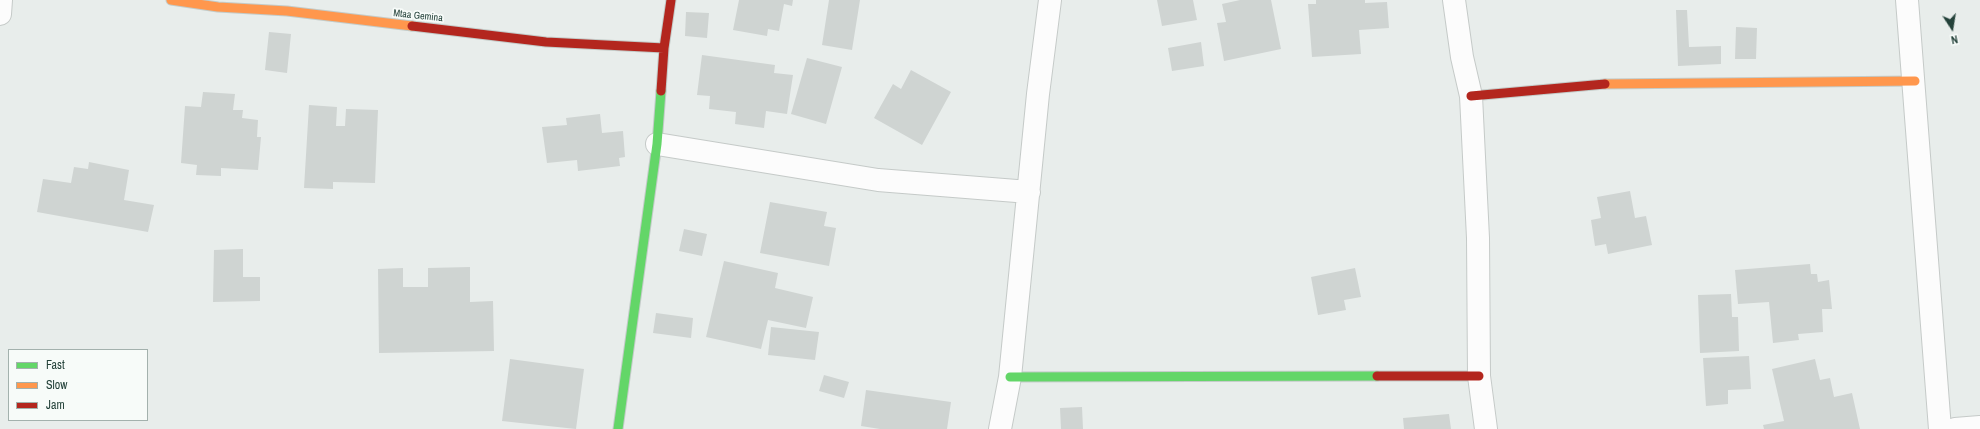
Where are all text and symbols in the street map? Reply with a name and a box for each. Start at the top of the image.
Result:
street label: Mtaa Gemina [393,7,443,25]
north arrow [1932,8,1972,48]
text: N [1950,32,1959,47]
legend [8,349,148,421]
text: Fast [46,357,65,373]
text: Slow [46,377,67,393]
text: Jam [46,397,65,413]

